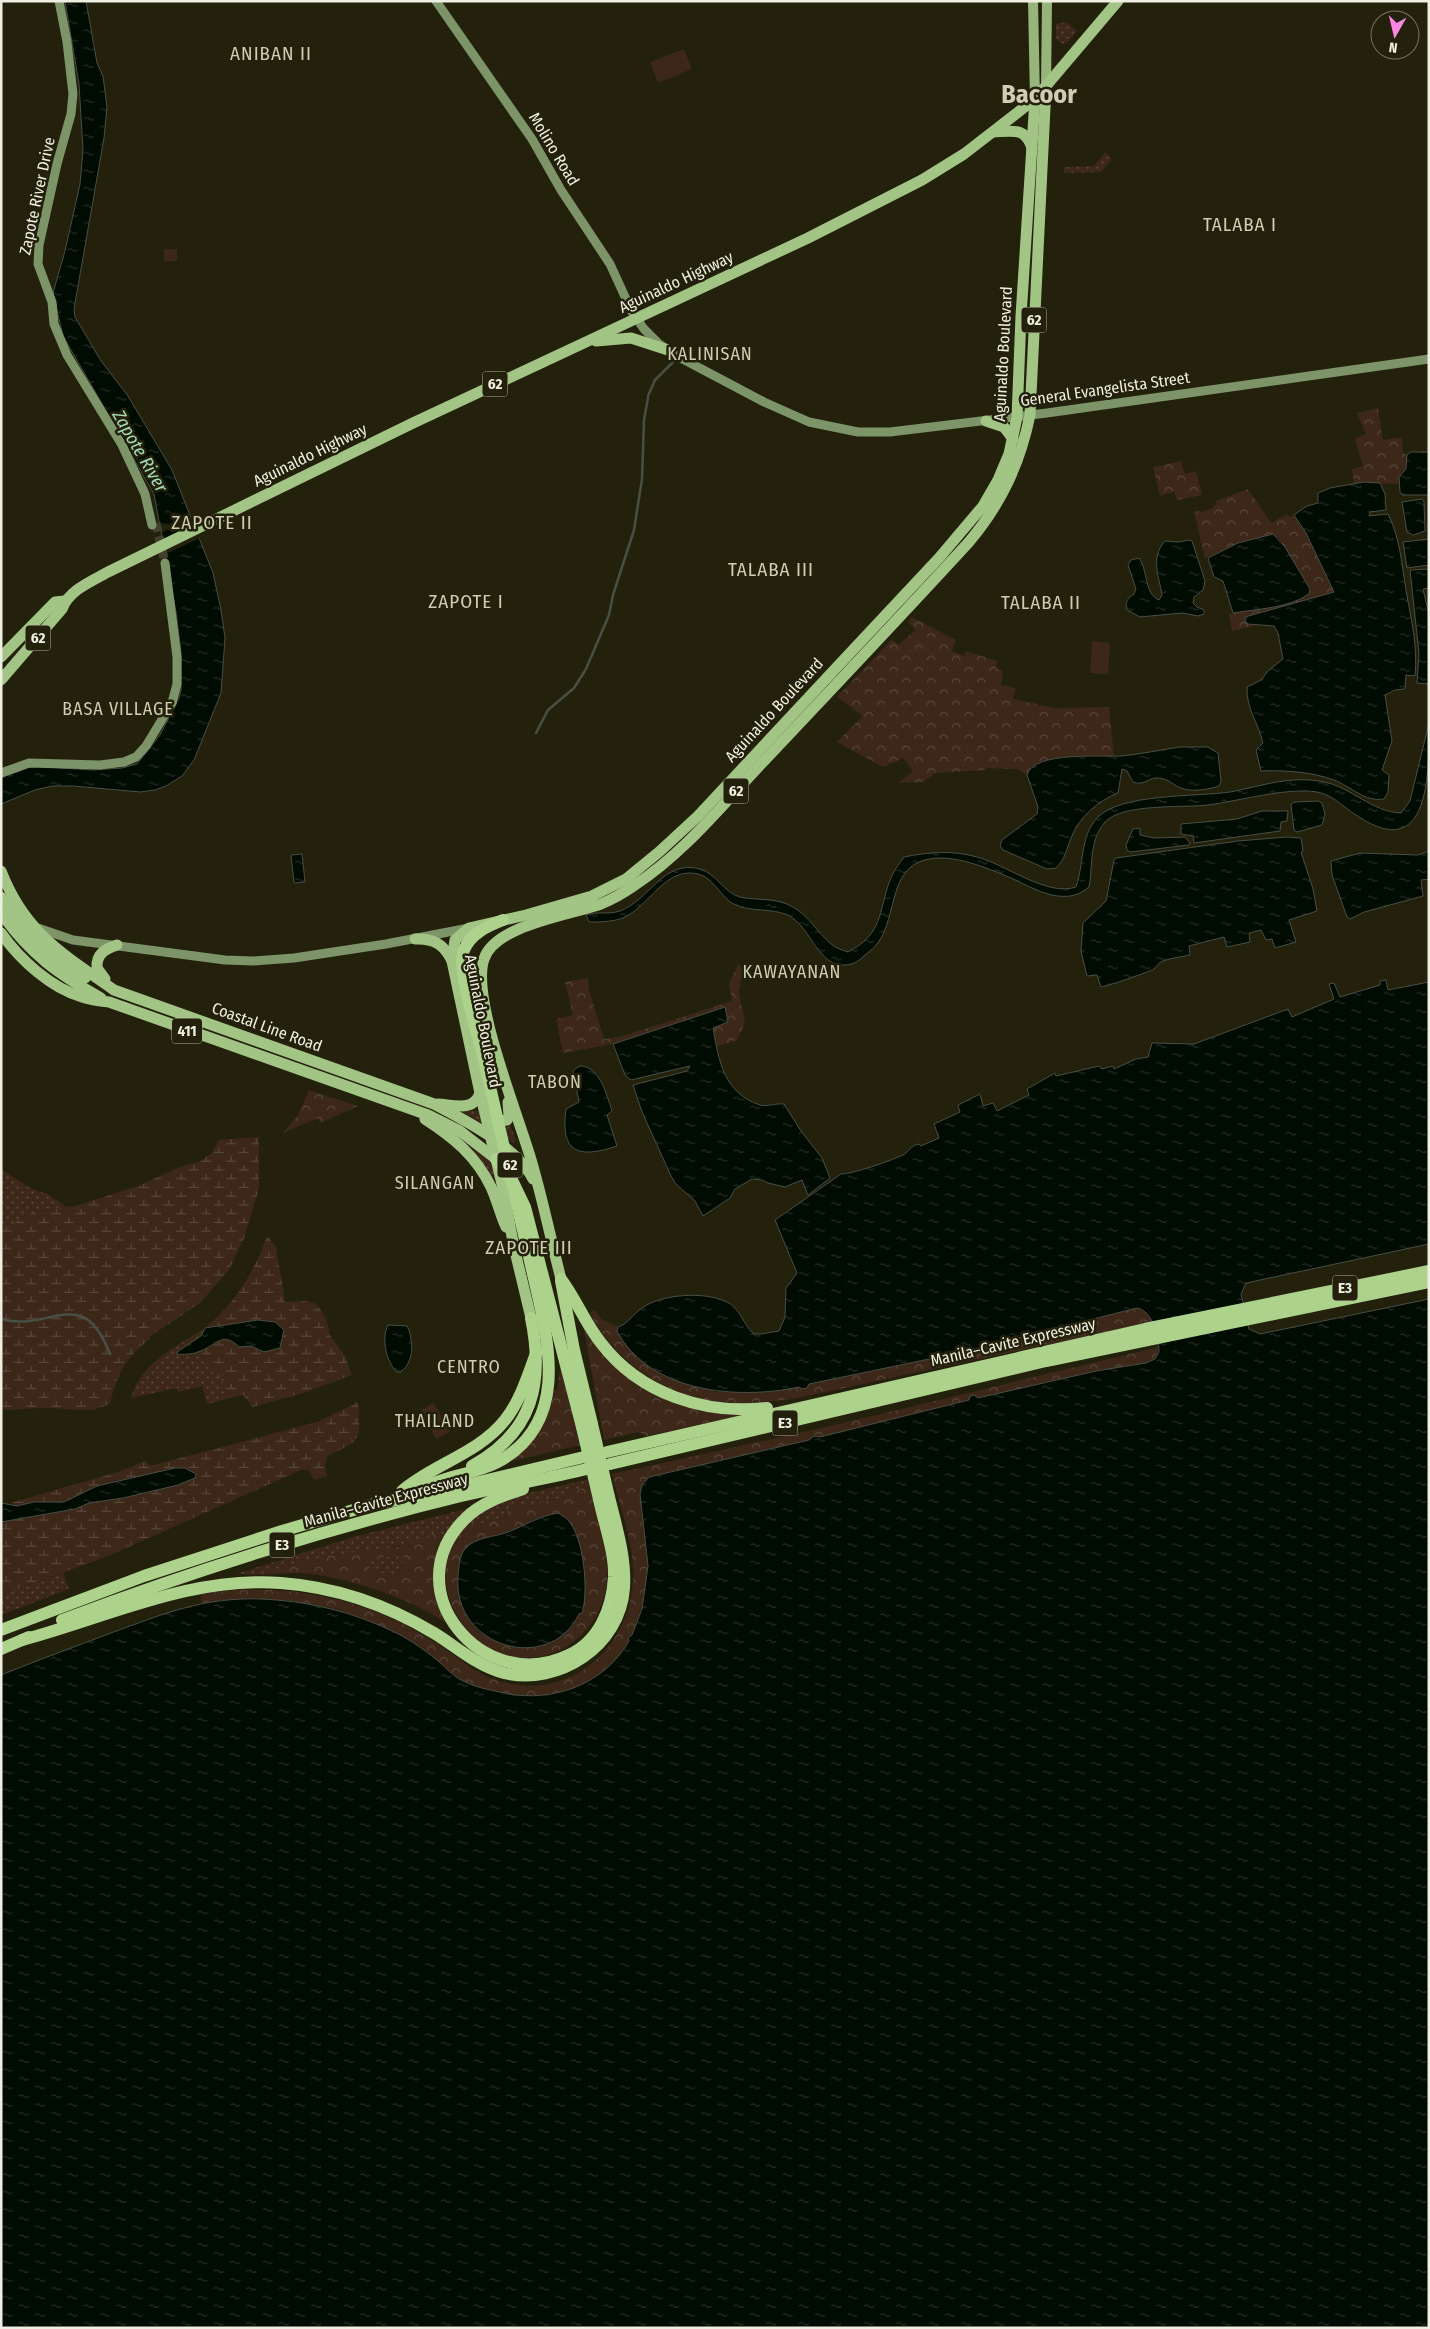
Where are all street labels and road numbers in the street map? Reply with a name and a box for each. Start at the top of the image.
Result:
street label: Molino Road [525,109,583,189]
street label: Zapote River Drive [15,135,59,257]
street label: Aguinaldo Highway [616,247,737,317]
street label: Aguinaldo Boulevard [990,286,1016,422]
road number: 62 [1022,308,1046,332]
street label: General Evangelista Street [1019,368,1192,410]
road number: 62 [482,372,508,396]
street label: Aguinaldo Highway [250,419,371,491]
road number: 62 [26,626,50,650]
street label: Aguinaldo Boulevard [721,654,827,766]
road number: 62 [724,778,748,804]
street label: Aguinaldo Boulevard [461,953,505,1089]
street label: Coastal Line Road [209,998,325,1056]
road number: 411 [172,1018,202,1044]
road number: 62 [498,1152,522,1178]
road number: E3 [1332,1276,1358,1300]
street label: Manila–Cavite Expressway [929,1314,1098,1370]
road number: E3 [772,1410,798,1436]
street label: Manila–Cavite Expressway [302,1469,471,1531]
road number: E3 [270,1532,294,1558]

